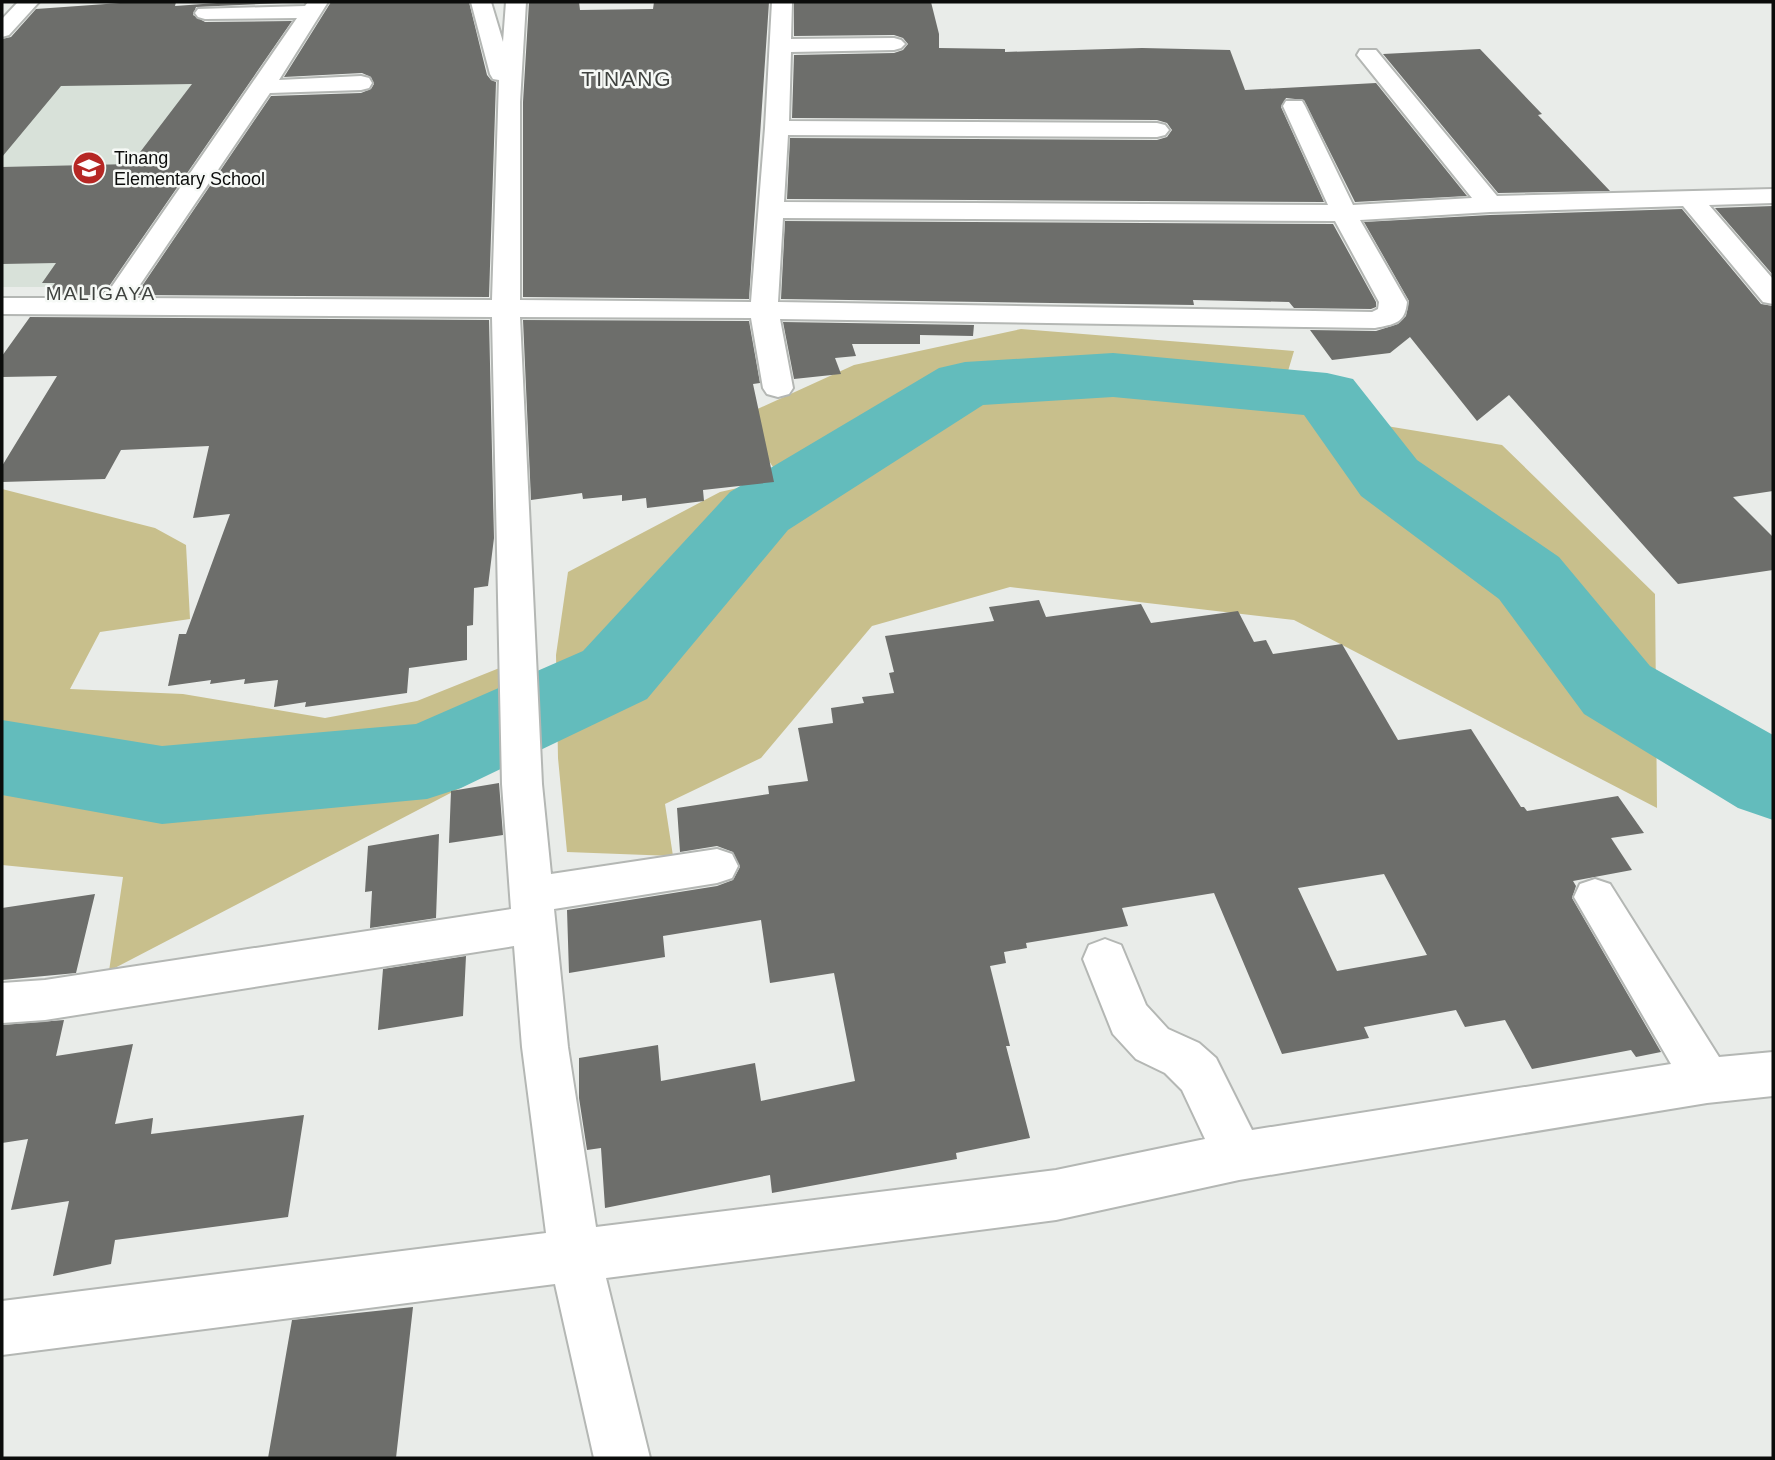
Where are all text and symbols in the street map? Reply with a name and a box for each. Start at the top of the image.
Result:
district label: TINANG [581,67,673,90]
place label: Tinang Elementary School [114,148,265,189]
school or university icon: Tinang Elementary School [70,149,108,187]
district label: MALIGAYA [46,283,156,304]

